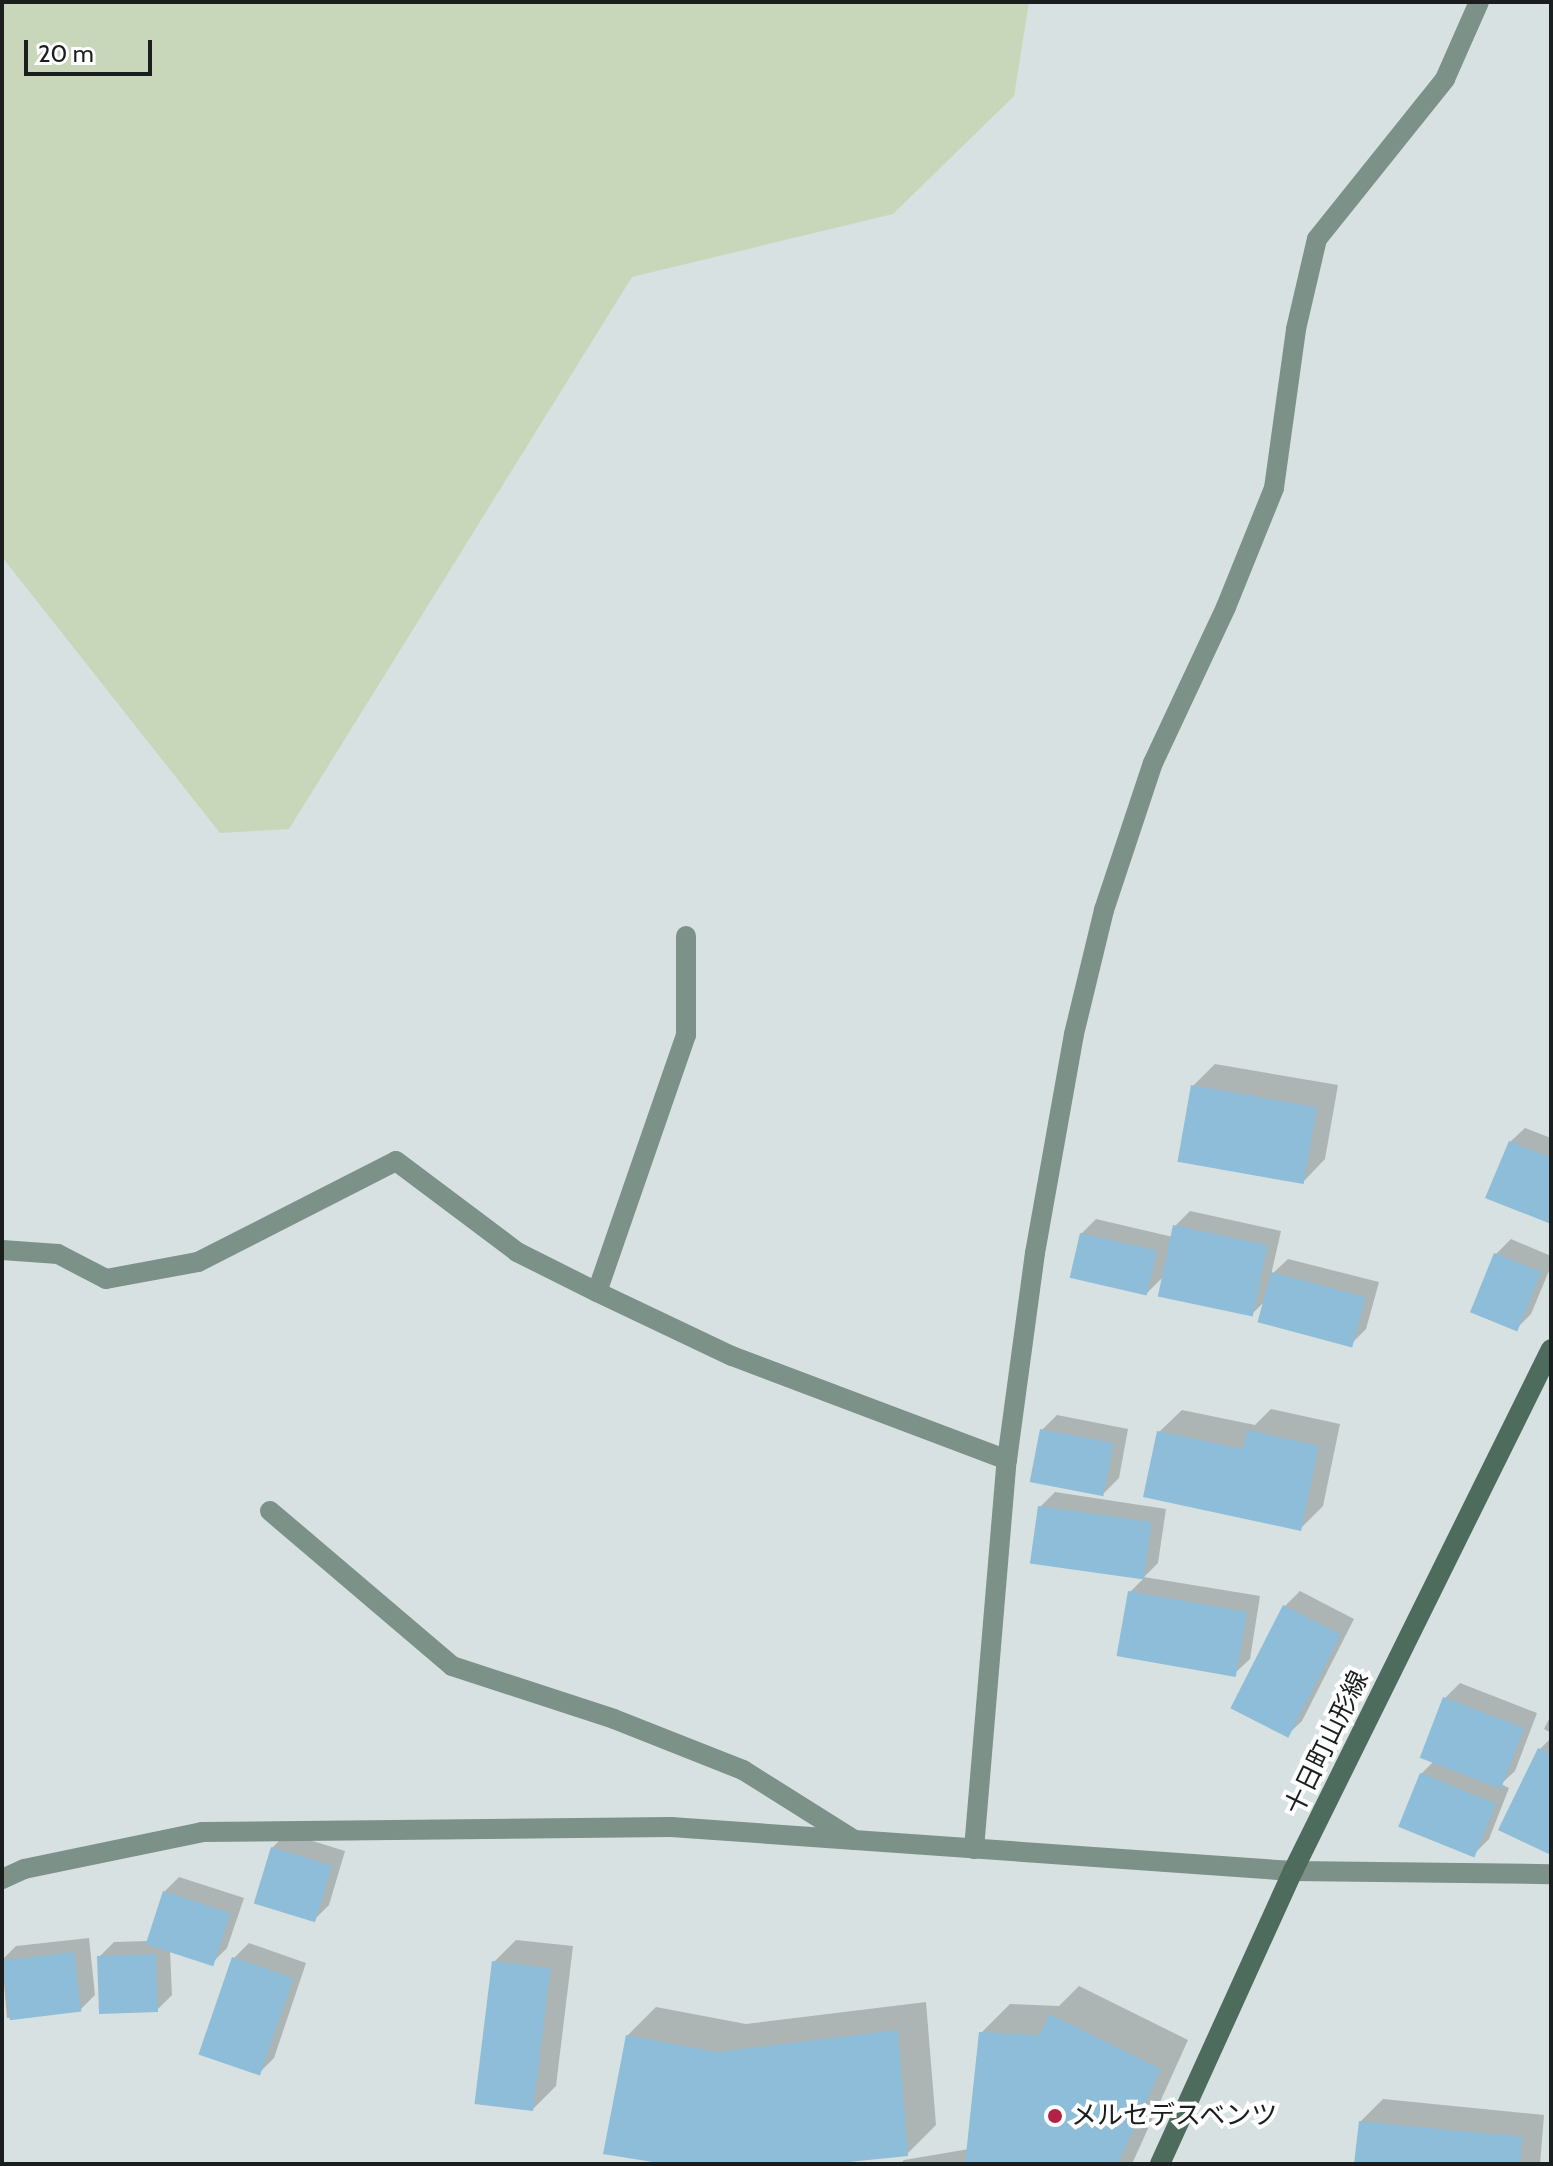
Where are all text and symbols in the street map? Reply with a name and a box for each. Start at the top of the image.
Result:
scale bar [28,24,156,74]
text: 20 m [38,39,94,68]
street label: 十日町山形線 [1279,1666,1375,1820]
place label: メルセデスベンツ [1071,2100,1279,2132]
marker: メルセデスベンツ [1046,2107,1064,2125]

